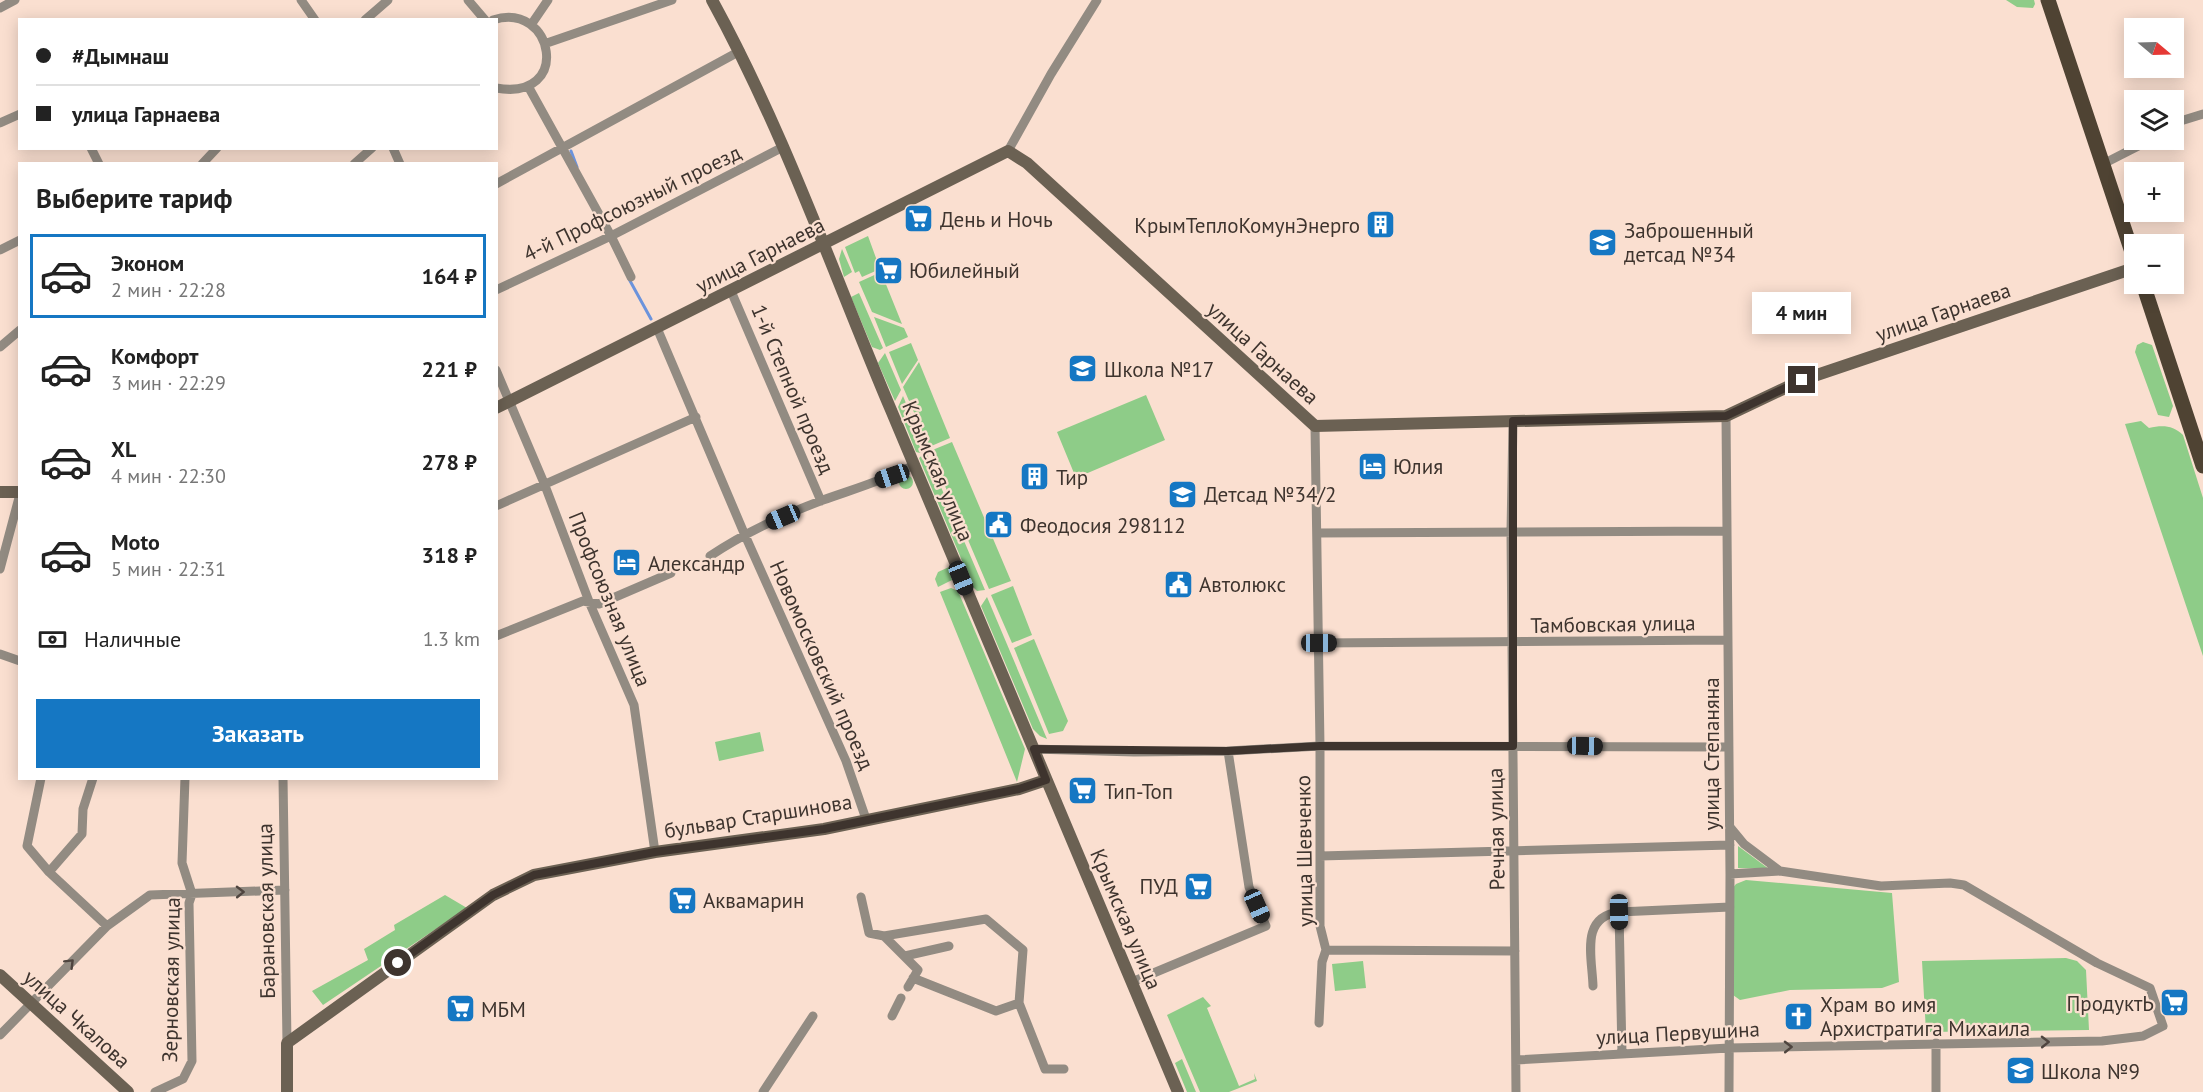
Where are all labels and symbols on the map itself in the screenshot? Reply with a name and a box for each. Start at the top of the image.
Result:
north arrow [2124,18,2184,78]
street label: 4-й Профсоюзный проезд [519,139,745,267]
supermarket icon: День и Ночь [903,203,935,235]
place label: День и Ночь [940,206,1053,233]
building icon: КрымТеплоКомунЭнерго [1365,209,1397,241]
street label: улица Гарнаева [691,211,829,299]
place label: КрымТеплоКомунЭнерго [1134,212,1360,239]
place label: Заброшенный детсад №34 [1624,217,1754,268]
school or university icon: Заброшенный детсад №34 [1587,226,1619,258]
supermarket icon: Юбилейный [872,254,904,286]
place label: Юбилейный [909,257,1020,284]
street label: улица Гарнаева [1872,276,2014,348]
callout: 4 мин [1752,293,1852,335]
street label: улица Гарнаева [1202,296,1324,410]
street label: 1-й Степной проезд [745,300,841,478]
school or university icon: Школа №17 [1067,353,1099,385]
place label: Школа №17 [1104,356,1214,383]
route end [1788,366,1815,393]
street label: Крымская улица [896,396,980,546]
hotel icon: Юлия [1356,450,1388,482]
place label: Юлия [1393,453,1443,480]
building icon: Тир [1019,461,1051,493]
car [872,462,912,490]
place label: Тир [1056,464,1088,491]
school or university icon: Детсад №34/2 [1167,478,1199,510]
place label: Детсад №34/2 [1204,481,1336,508]
car [763,502,803,532]
street label: Профсоюзная улица [563,508,657,690]
public building icon: Феодосия 298112 [983,509,1015,541]
place label: Феодосия 298112 [1020,512,1186,539]
hotel icon: Александр [611,547,643,579]
place label: Александр [648,550,745,577]
street label: Новомосковский проезд [764,556,880,774]
car [946,558,976,598]
public building icon: Автолюкс [1162,568,1194,600]
place label: Автолюкс [1199,571,1286,598]
street label: Тамбовская улица [1530,609,1696,639]
car [1301,634,1337,652]
street label: улица Степаняна [1698,677,1725,831]
car [1567,737,1603,755]
street label: Речная улица [1481,767,1511,891]
supermarket icon: Тип-Топ [1067,775,1099,807]
street label: улица Шевченко [1289,775,1319,927]
place label: Тип-Топ [1104,778,1173,805]
street label: бульвар Старшинова [662,788,854,844]
street label: Барановская улица [251,823,281,999]
street label: Крымская улица [1084,844,1168,994]
supermarket icon: ПУД [1183,870,1215,902]
place label: ПУД [1139,873,1178,900]
supermarket icon: Аквамарин [666,884,698,916]
one-way arrow [235,886,244,899]
car [1241,886,1273,926]
place label: Аквамарин [703,887,804,914]
car [1610,894,1628,930]
street label: Зерновская улица [156,897,186,1063]
route start [384,949,411,976]
one-way arrow [63,959,73,970]
street label: улица Чкалова [18,964,136,1074]
supermarket icon: ПродуктЬ [2159,987,2191,1019]
place label: ПродуктЬ [2066,990,2154,1017]
place label: Храм во имя Архистратига Михаила [1820,991,2030,1042]
supermarket icon: МБМ [444,993,476,1025]
place label: МБМ [481,996,526,1023]
church icon: Храм во имя Архистратига Михаила [1783,1000,1815,1032]
street label: улица Первушина [1595,1015,1761,1051]
one-way arrow [2041,1035,2050,1048]
one-way arrow [1783,1040,1792,1053]
school or university icon: Школа №9 [2004,1055,2036,1087]
place label: Школа №9 [2041,1058,2140,1085]

